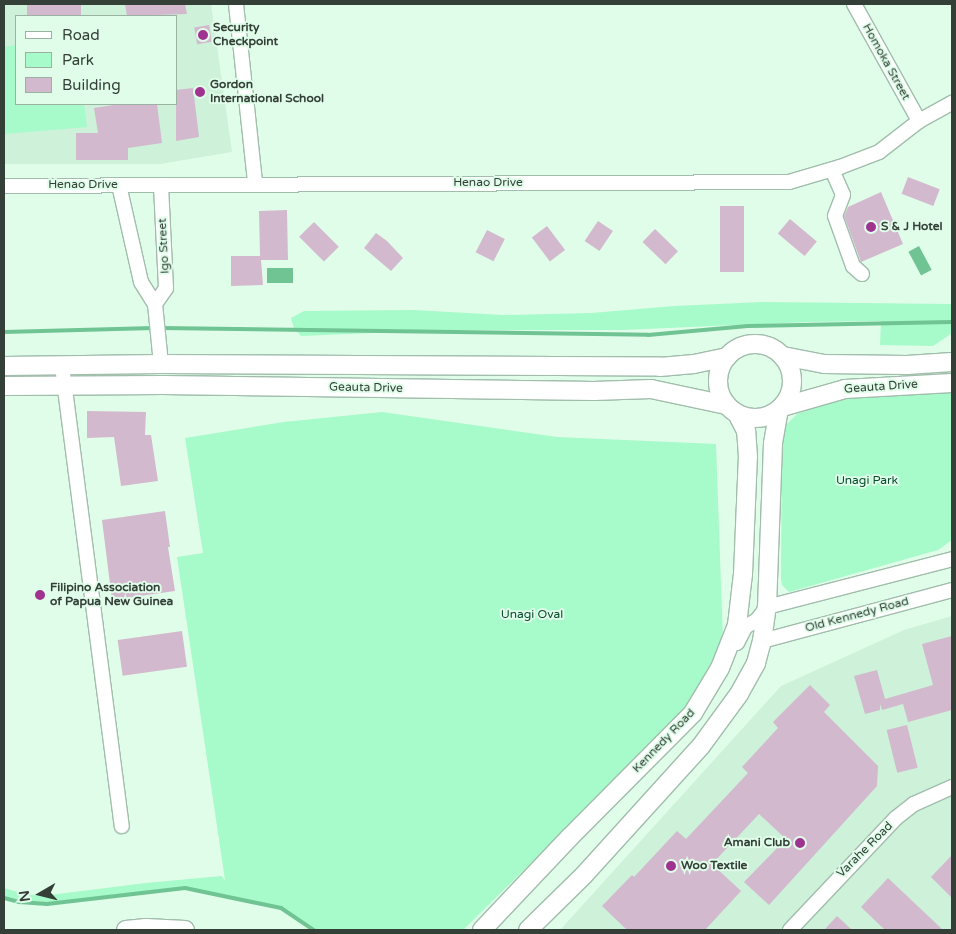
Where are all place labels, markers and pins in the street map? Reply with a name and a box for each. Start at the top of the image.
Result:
place label: Security Checkpoint [213,21,278,49]
marker: Security Checkpoint [197,29,209,41]
place label: Gordon International School [210,78,324,106]
marker: Gordon International School [194,86,206,98]
place label: S & J Hotel [881,220,943,234]
marker: S & J Hotel [865,221,877,233]
place label: Filipino Association of Papua New Guinea [50,581,173,609]
marker: Filipino Association of Papua New Guinea [34,589,46,601]
place label: Amani Club [724,836,790,850]
marker: Amani Club [794,837,806,849]
place label: Woo Textile [681,859,747,873]
marker: Woo Textile [665,860,677,872]

